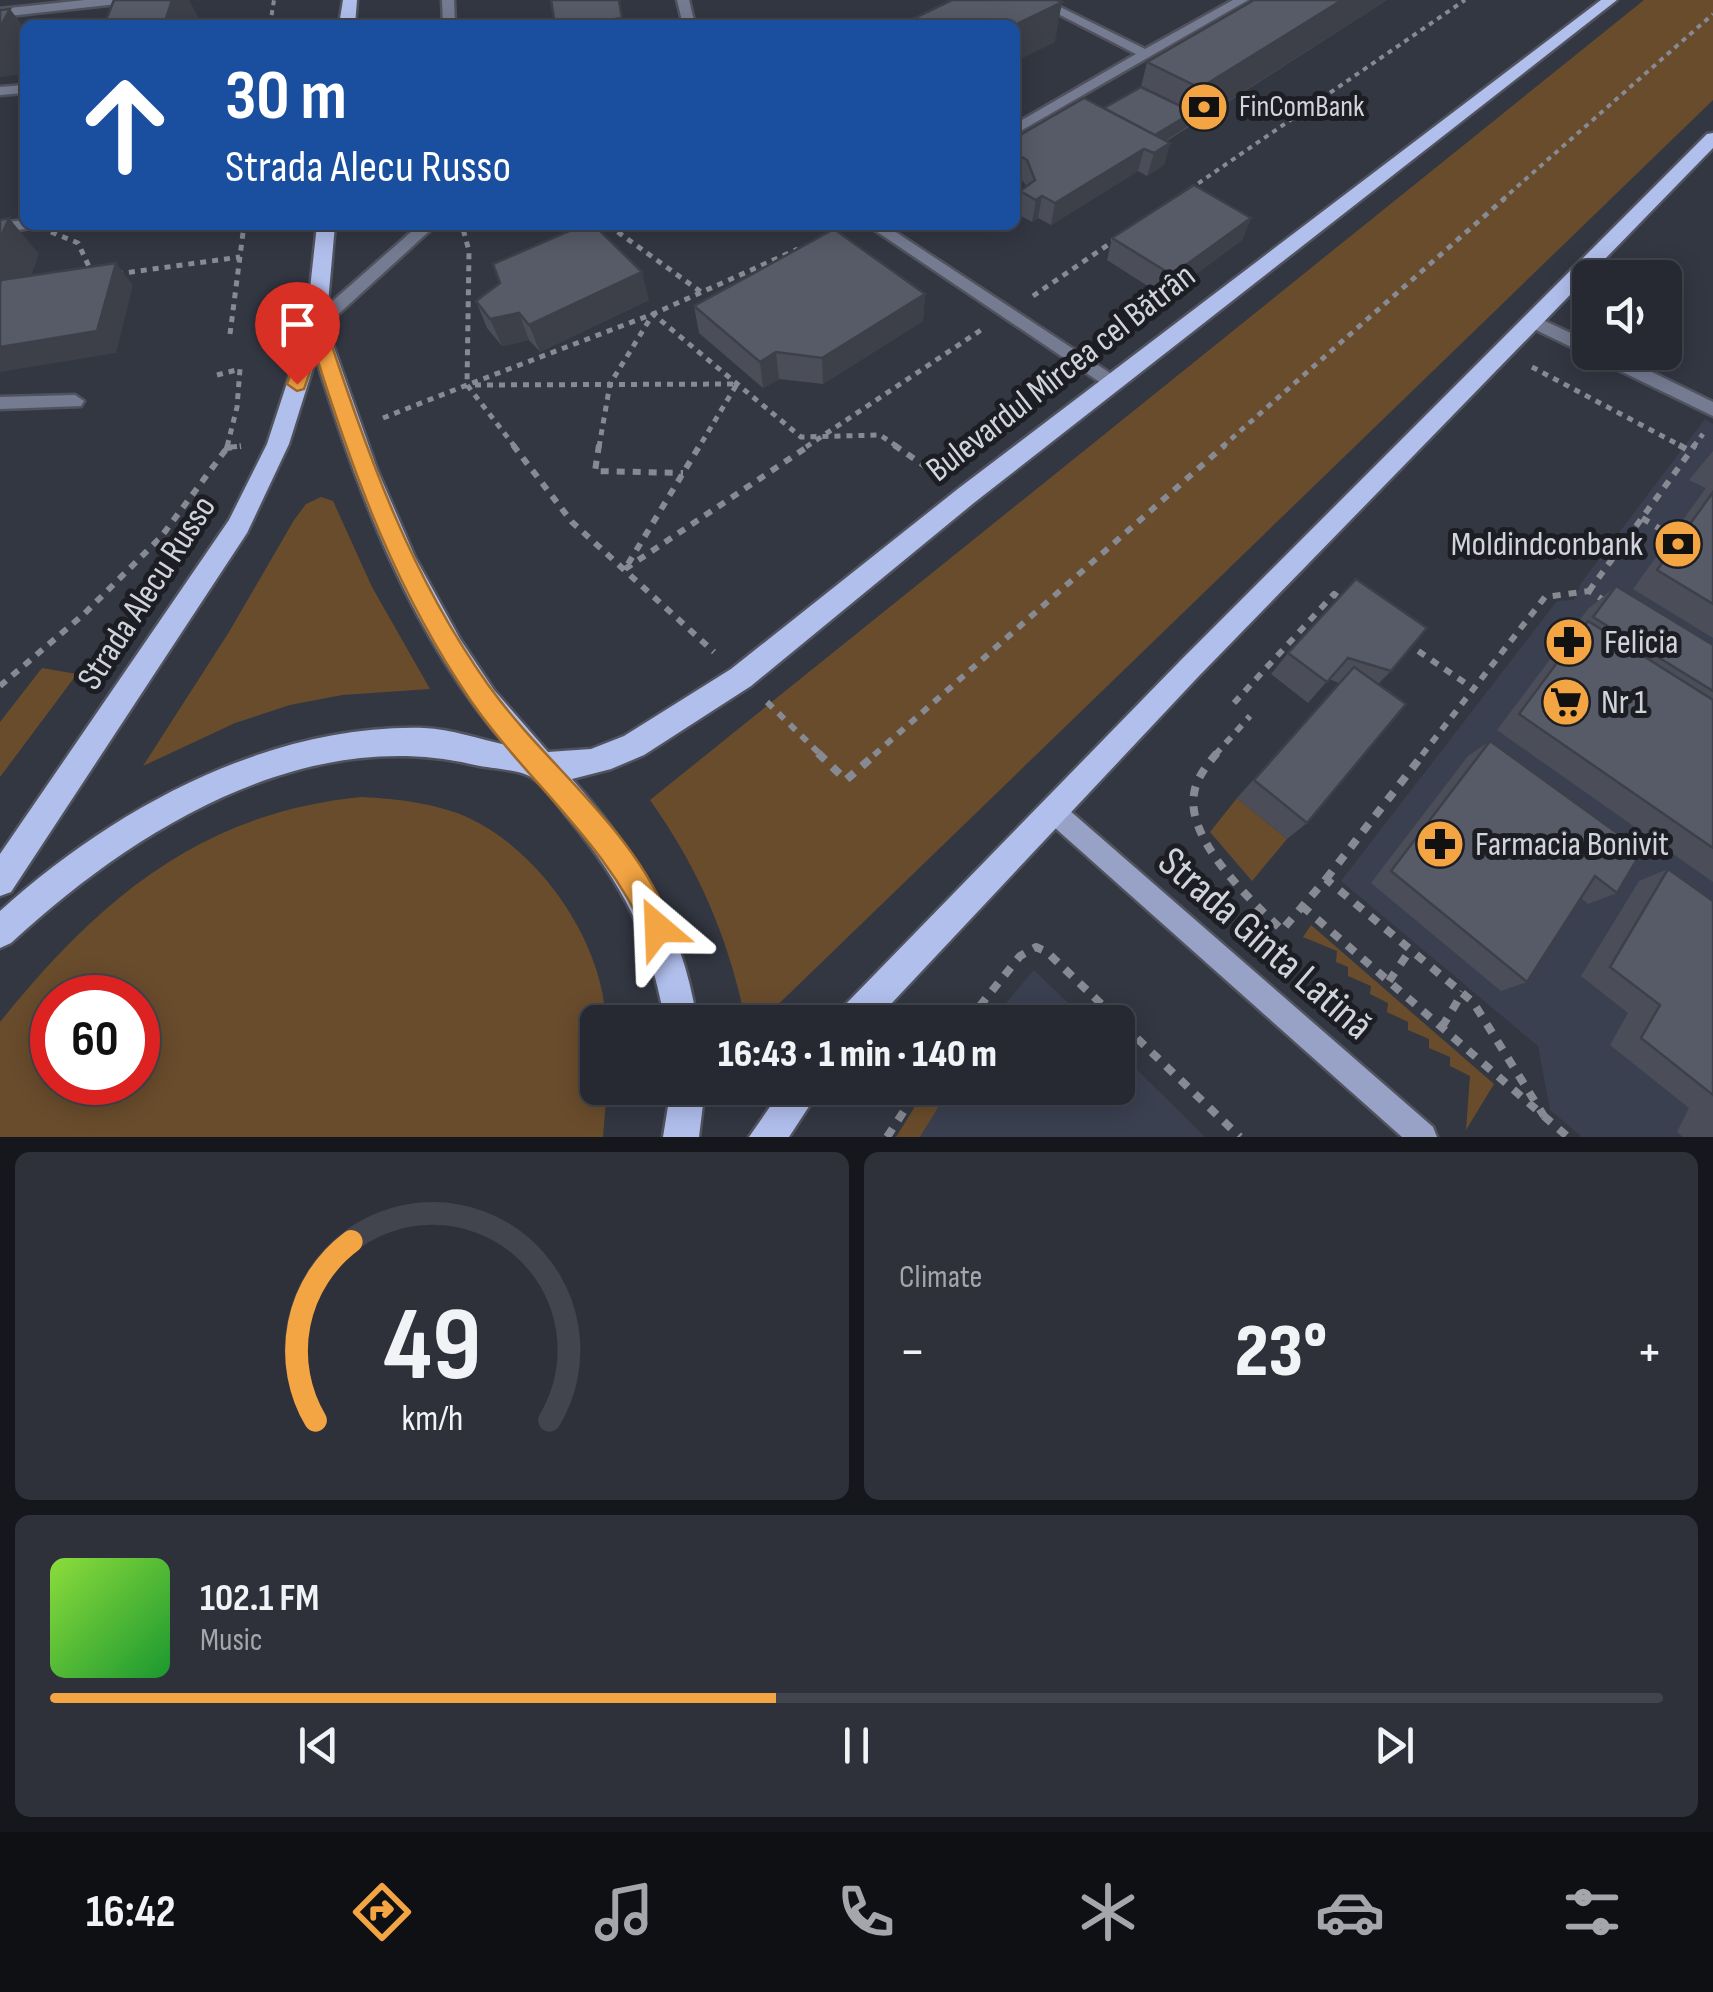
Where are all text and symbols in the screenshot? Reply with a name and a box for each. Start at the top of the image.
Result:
text: 30 m [225,55,347,139]
icon: ahead [60,60,190,190]
bank icon: FinComBank [1178,81,1230,133]
place label: FinComBank [1239,89,1365,125]
text: Strada Alecu Russo [225,140,511,195]
street label: Bulevardul Mircea cel Bătrân [918,255,1204,491]
map controls [1572,260,1682,370]
button: sound [1572,260,1682,370]
pin [255,282,340,385]
icon: arrive [270,297,325,352]
street label: Strada Alecu Russo [68,488,226,698]
bank icon: Moldindconbank [1652,518,1704,570]
place label: Moldindconbank [1451,523,1644,566]
pharmacy icon: Felicia [1543,616,1595,668]
place label: Felicia [1604,621,1679,664]
supermarket icon: Nr 1 [1540,676,1592,728]
place label: Nr 1 [1601,681,1647,724]
pharmacy icon: Farmacia Bonivit [1414,818,1466,870]
place label: Farmacia Bonivit [1475,823,1669,866]
street label: Strada Ginta Latină [1147,837,1383,1051]
position arrow [606,876,710,980]
speed limit sign: 60 [30,975,160,1105]
text: 16:43 · 1 min · 140 m [718,1032,997,1077]
text: Climate [899,1258,982,1297]
text: 49 [383,1284,481,1409]
text: 23° [1235,1307,1327,1398]
text: − [899,1319,926,1386]
text: + [1636,1319,1663,1386]
text: km/h [401,1398,463,1441]
text: 102.1 FM [200,1576,319,1621]
text: Music [200,1621,263,1660]
icon: previous [291,1718,346,1773]
icon: pause [829,1718,884,1773]
icon: next [1367,1718,1422,1773]
icon: directions [347,1877,417,1947]
icon: music [589,1877,659,1947]
icon: phone [831,1877,901,1947]
icon: climate [1073,1877,1143,1947]
icon: car [1315,1877,1385,1947]
icon: filters [1557,1877,1627,1947]
text: 16:42 [86,1885,176,1940]

